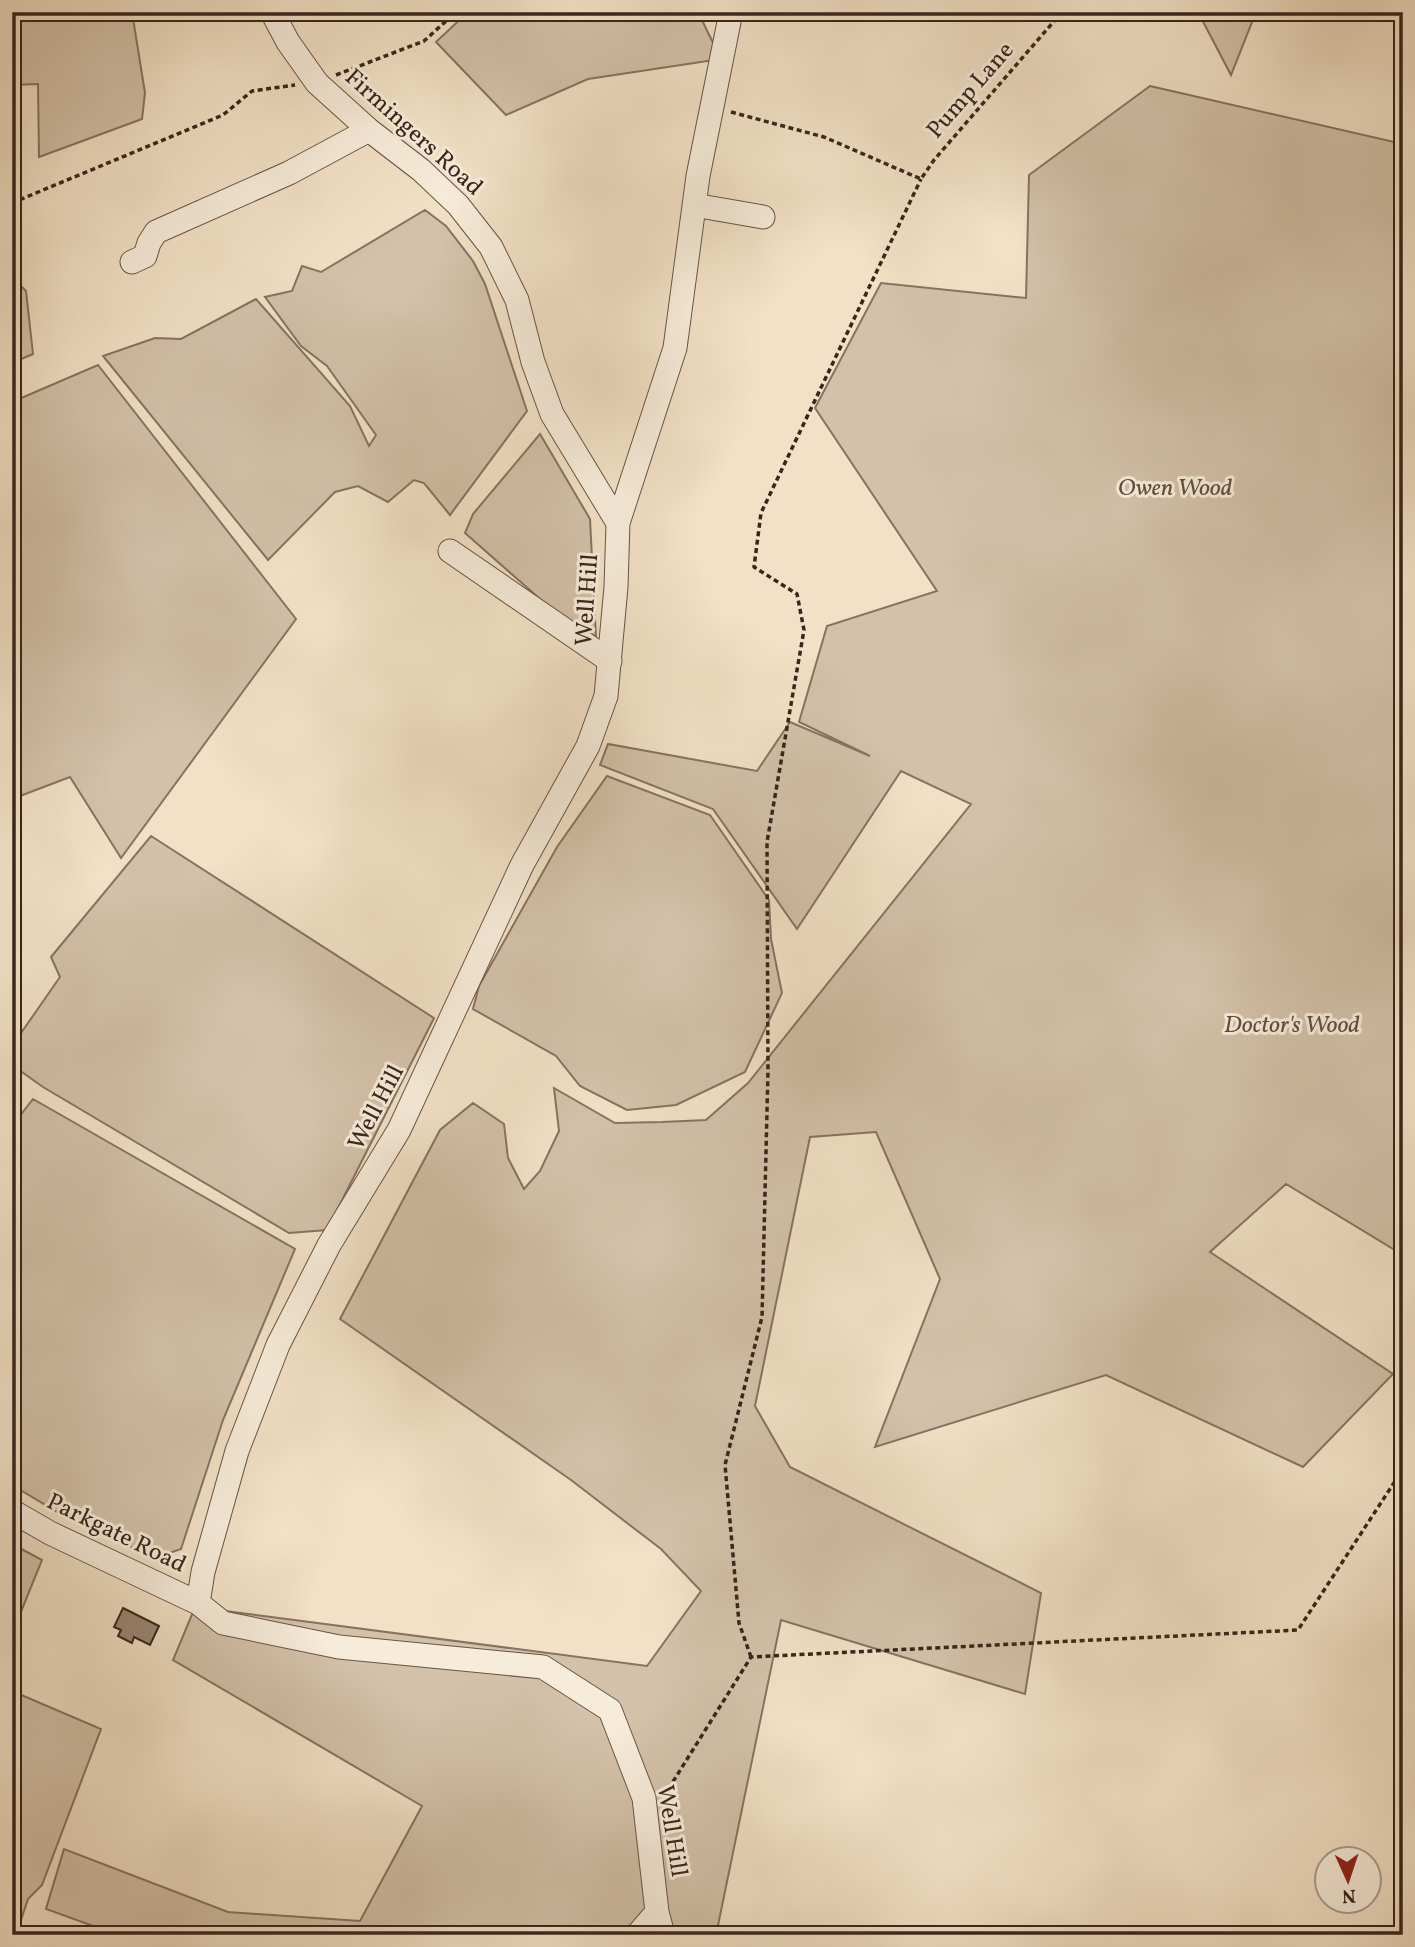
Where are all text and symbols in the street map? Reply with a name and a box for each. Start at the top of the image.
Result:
street label: Pump Lane [919,35,1023,147]
street label: Firmingers Road [336,62,490,204]
park label: Owen Wood [1118,472,1233,506]
street label: Well Hill [568,553,608,647]
park label: Doctor's Wood [1224,1009,1360,1043]
street label: Well Hill [340,1059,414,1157]
street label: Parkgate Road [40,1486,192,1582]
street label: Well Hill [647,1783,695,1879]
north arrow [1314,1846,1384,1916]
text: N [1341,1882,1356,1908]

